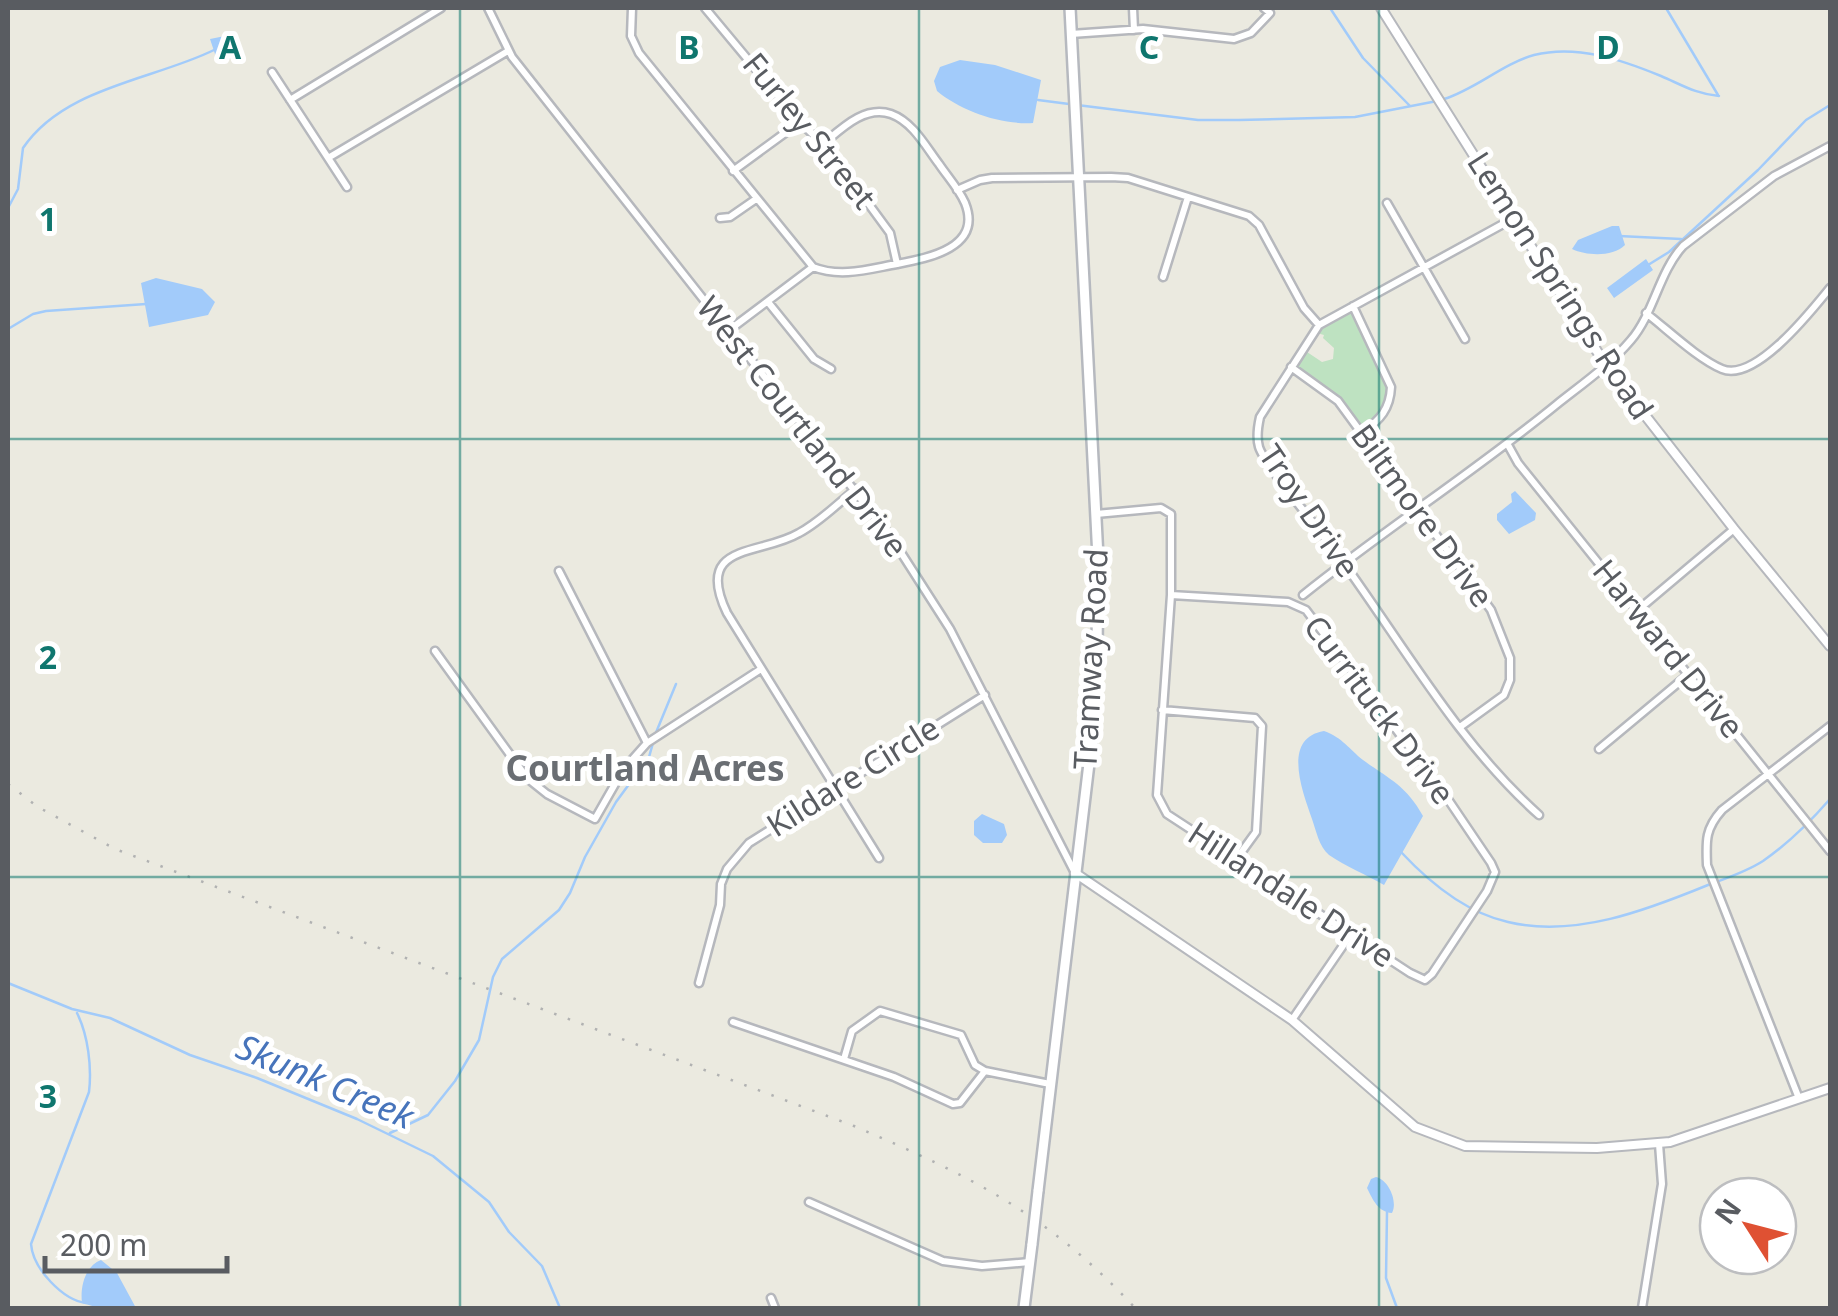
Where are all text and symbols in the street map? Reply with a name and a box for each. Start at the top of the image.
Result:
text: A [219,25,242,68]
text: B [678,25,700,68]
text: C [1139,25,1159,68]
text: D [1596,25,1620,68]
street label: Furley Street [734,43,886,217]
street label: Lemon Springs Road [1459,143,1664,427]
text: 1 [39,197,57,240]
street label: West Courtland Drive [688,287,919,565]
street label: Biltmore Drive [1342,415,1504,615]
street label: Troy Drive [1250,435,1370,585]
street label: Tramway Road [1062,547,1117,771]
street label: Harward Drive [1584,550,1754,746]
street label: Currituck Drive [1295,606,1465,812]
text: 2 [39,635,57,678]
street label: Kildare Circle [758,706,947,846]
district label: Courtland Acres [506,744,785,791]
street label: Hillandale Drive [1180,811,1403,976]
water label: Skunk Creek [230,1022,423,1140]
text: 3 [39,1074,57,1117]
north arrow [1698,1176,1798,1276]
text: N [1705,1190,1749,1231]
scale bar [45,1211,228,1273]
text: 200 m [60,1224,147,1265]

